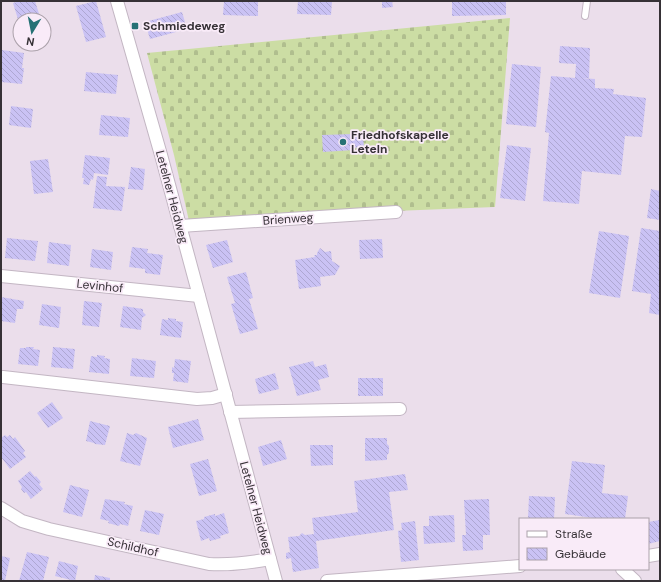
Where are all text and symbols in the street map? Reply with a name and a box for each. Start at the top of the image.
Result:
north arrow [12,12,52,52]
place label: Schmiedeweg [143,18,225,34]
marker: Schmiedeweg [130,21,140,31]
text: N [25,34,35,49]
place label: Friedhofskapelle Leteln [351,127,449,157]
marker: Friedhofskapelle Leteln [338,137,348,147]
street label: Letelner Heidweg [152,149,192,246]
street label: Brienweg [262,209,314,229]
street label: Levinhof [76,276,124,296]
street label: Letelner Heidweg [236,460,276,557]
legend [519,518,649,570]
text: Straße [555,526,592,542]
street label: Schildhof [106,533,160,561]
text: Gebäude [555,546,606,562]

